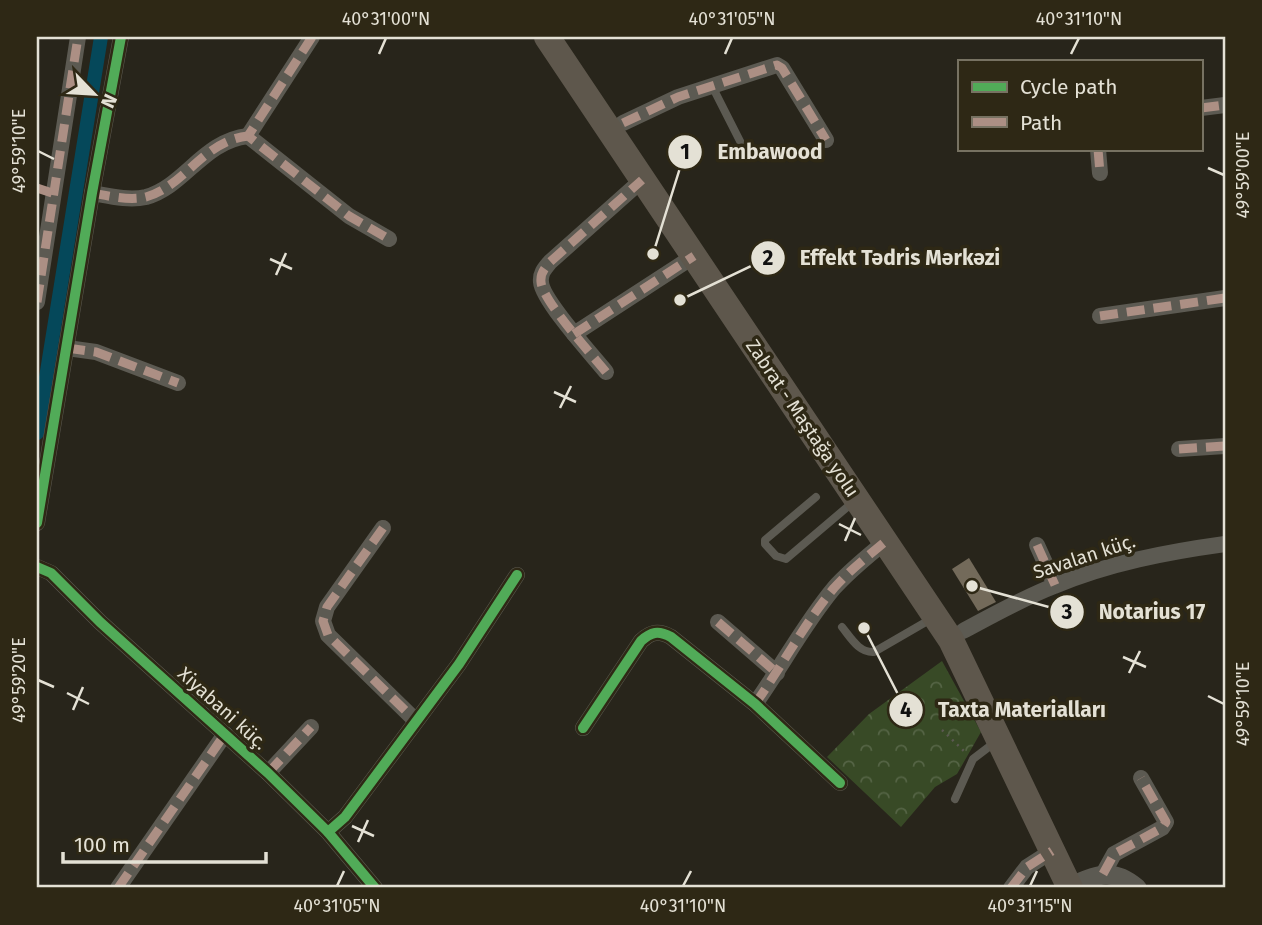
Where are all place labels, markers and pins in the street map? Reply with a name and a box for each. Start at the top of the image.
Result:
callout: Embawood [668,131,836,173]
callout: Effekt Tədris Mərkəzi [750,237,1014,279]
callout: Notarius 17 [1049,591,1219,633]
callout: Taxta Materialları [889,689,1120,731]

